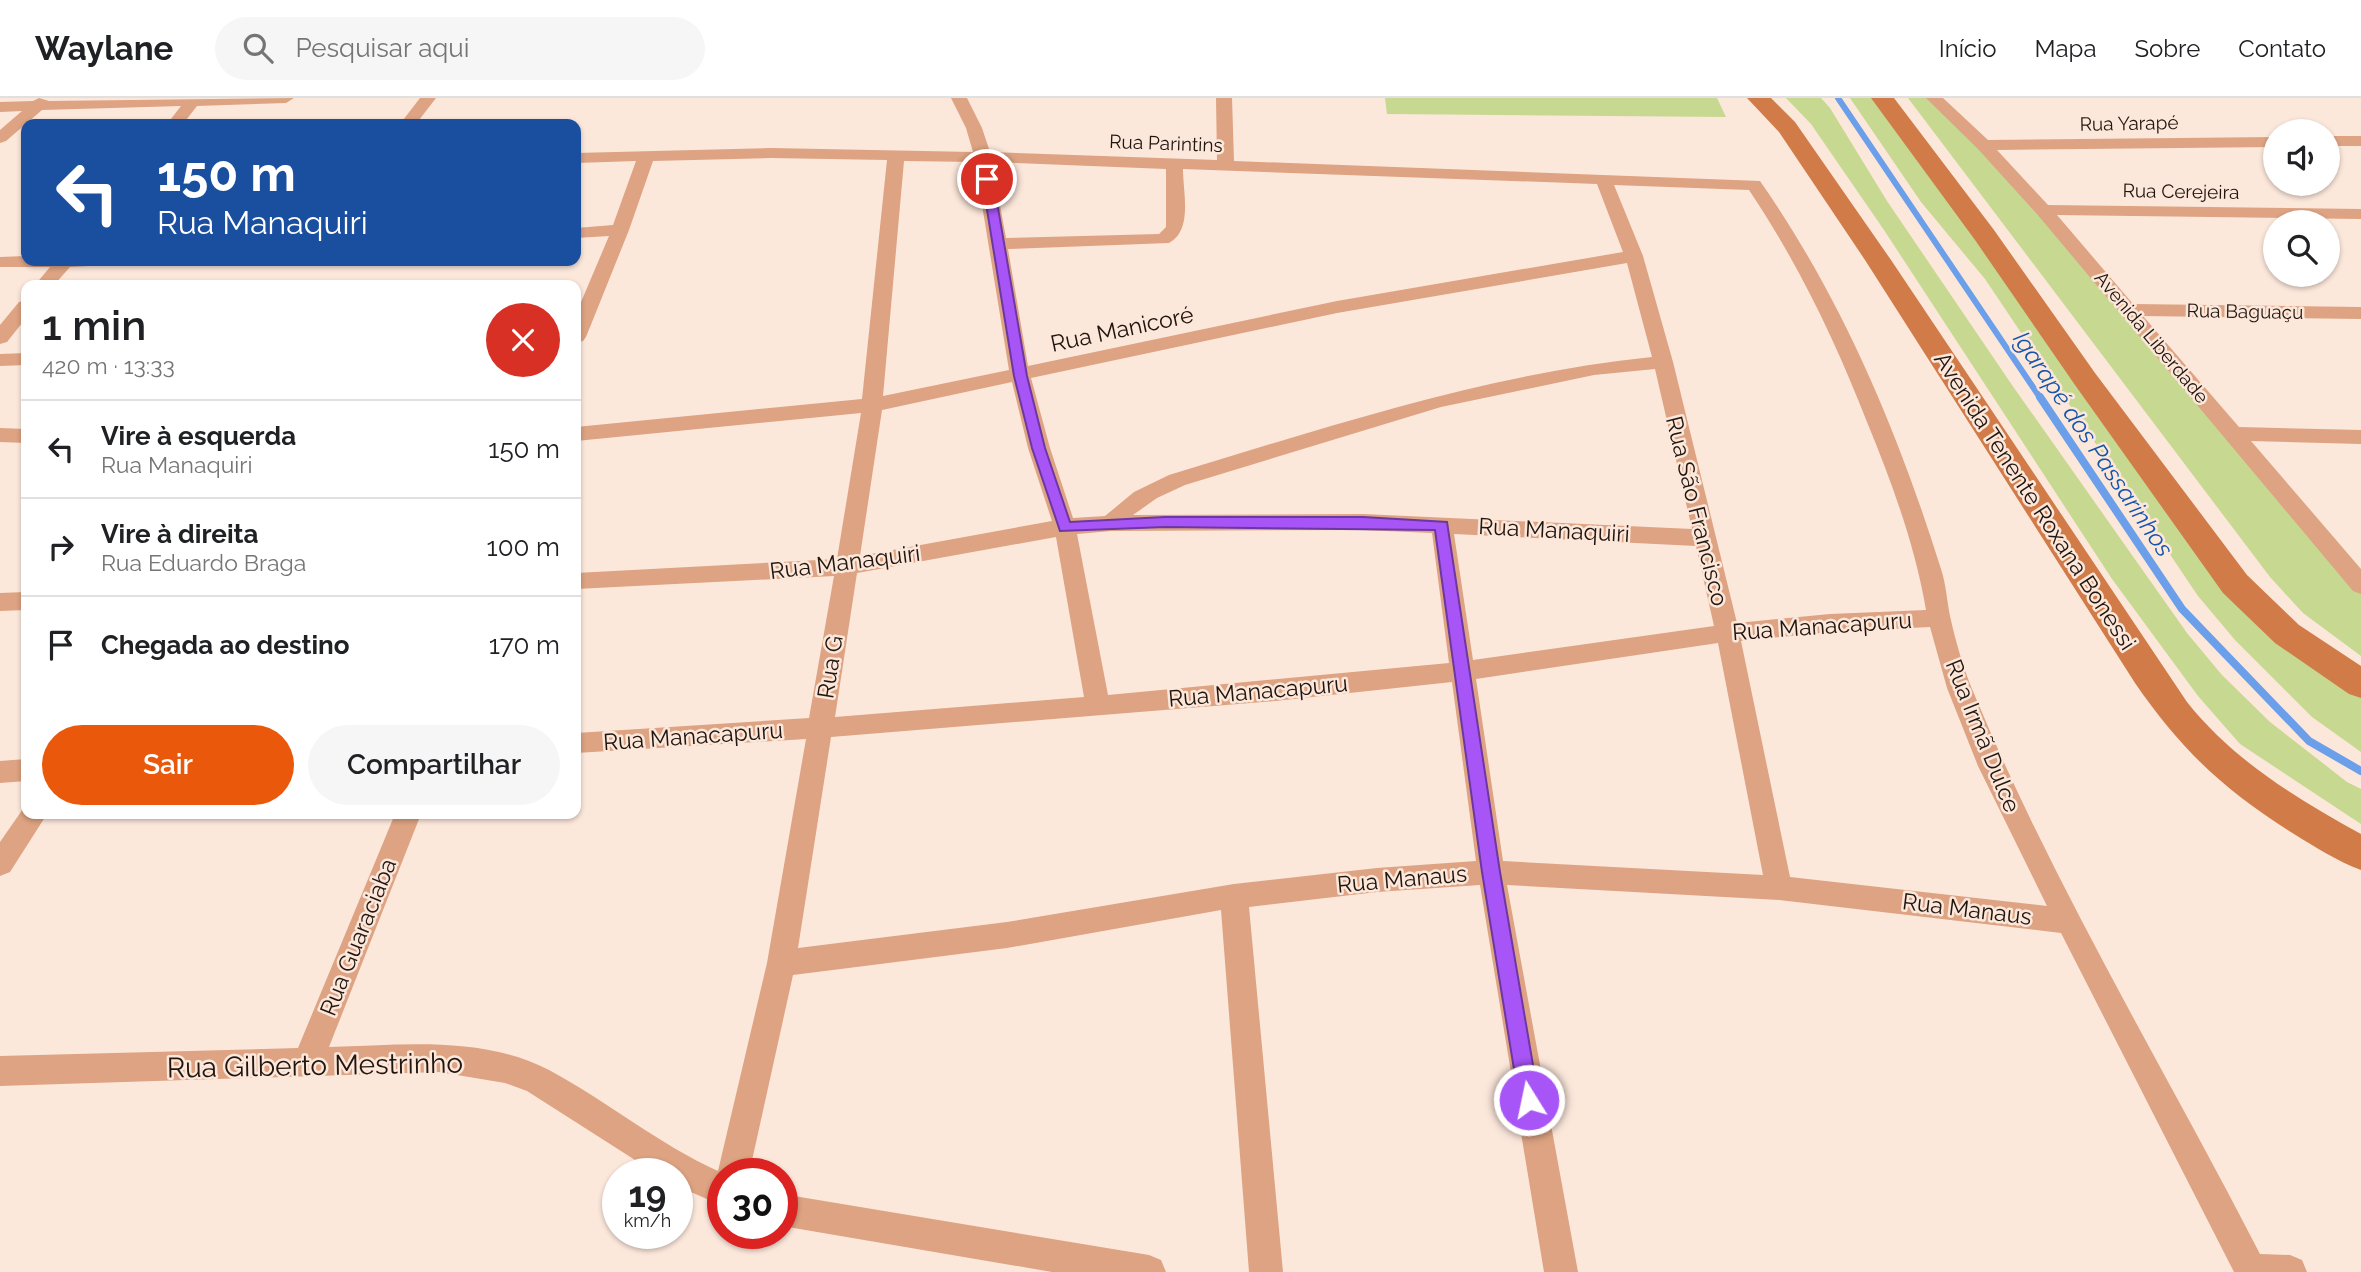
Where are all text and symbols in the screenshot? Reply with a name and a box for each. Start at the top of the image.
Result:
search box [215,17,705,80]
text: Waylane [35,29,173,68]
icon: search [239,29,277,67]
text: Pesquisar aqui [295,33,469,63]
text: Início [1939,34,1997,63]
text: Mapa [2035,34,2096,63]
text: Sobre [2134,34,2200,63]
text: Contato [2238,34,2326,63]
street label: Rua Yarapé [2079,111,2179,135]
map controls [2263,119,2340,287]
button: sound [2263,119,2340,196]
street label: Rua Parintins [1109,130,1223,156]
text: 150 m [157,145,296,202]
icon: left [42,147,133,238]
pin [957,149,1017,209]
icon: arrive [968,160,1006,198]
street label: Rua Cerejeira [2122,179,2240,203]
text: Rua Manaquiri [157,204,368,241]
button: search [2263,210,2340,287]
street label: Avenida Liberdade [2091,267,2213,407]
street label: Rua Baguaçu [2186,299,2304,323]
street label: Rua Manicoré [1048,300,1196,357]
text: 1 min [42,301,146,350]
button: close [486,303,560,377]
water label: Igarapé dos Passarinhos [2007,326,2180,562]
street label: Avenida Tenente Roxana Bonessi [1929,347,2142,655]
text: 420 m · 13:33 [42,352,175,379]
street label: Rua São Francisco [1661,413,1734,609]
text: Vire à esquerda [101,421,296,451]
icon: left [42,430,80,468]
text: 150 m [488,434,560,464]
text: Rua Manaquiri [101,451,252,478]
street label: Rua Manaquiri [1478,512,1630,547]
text: Vire à direita [101,519,258,549]
icon: right [42,528,80,566]
text: 100 m [487,532,560,562]
street label: Rua Manaquiri [768,539,922,584]
text: Rua Eduardo Braga [101,549,306,576]
street label: Rua Manacapuru [1731,606,1913,645]
icon: arrive [42,626,80,664]
text: Chegada ao destino [101,630,350,660]
text: 170 m [489,630,560,660]
street label: Rua G [811,634,848,700]
street label: Rua Irmã Dulce [1940,655,2026,816]
street label: Rua Manacapuru [1167,669,1349,712]
street label: Rua Manacapuru [602,716,784,755]
button: Sair [42,725,294,805]
button: Compartilhar [308,725,560,805]
street label: Rua Guaraciaba [314,854,401,1019]
street label: Rua Manaus [1336,859,1468,898]
street label: Rua Manaus [1901,887,2033,930]
street label: Rua Gilberto Mestrinho [167,1046,463,1085]
position arrow [1492,1063,1566,1137]
speed limit sign: 30 [707,1158,798,1249]
text: 19 [629,1174,666,1215]
text: km/h [624,1210,671,1231]

